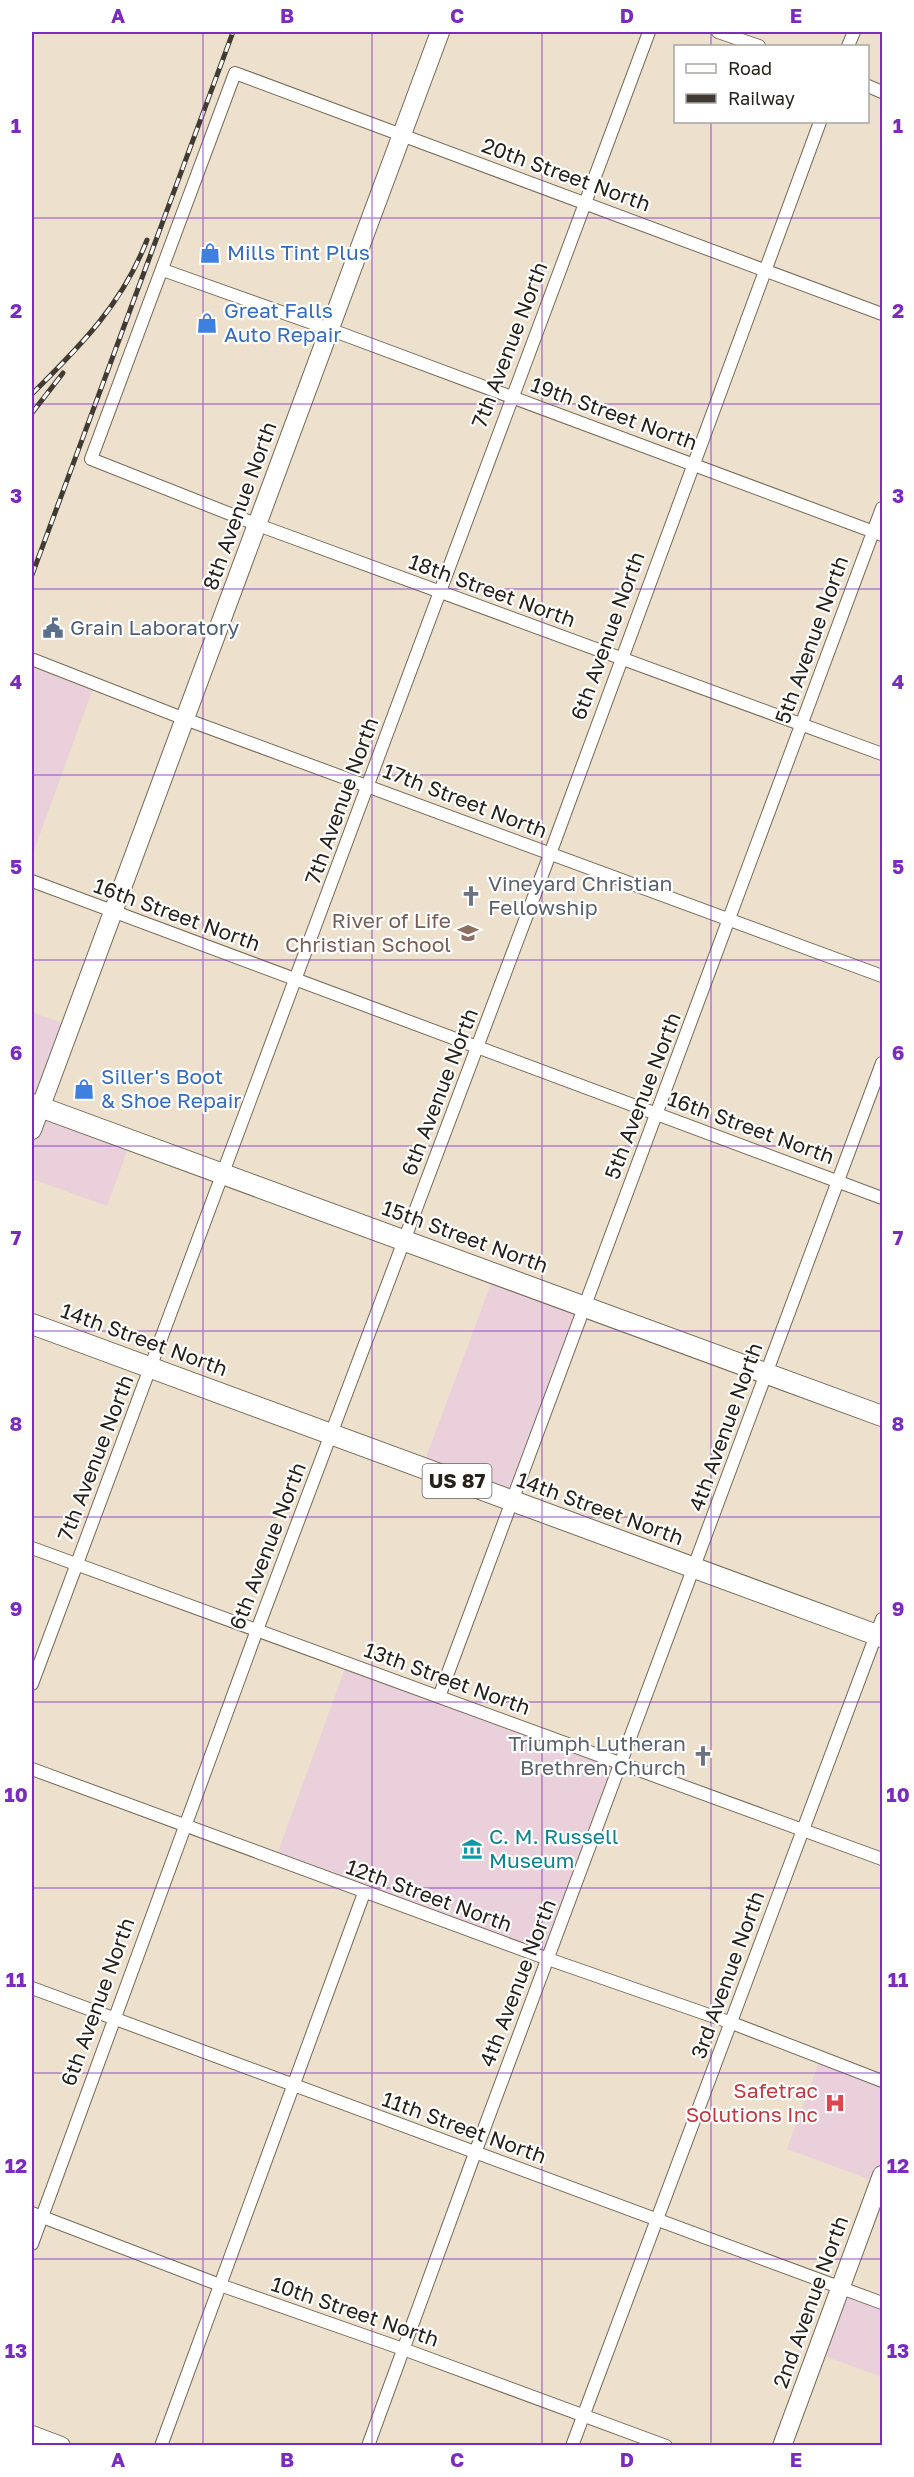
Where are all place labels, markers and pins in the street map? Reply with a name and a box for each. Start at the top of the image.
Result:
place label: Mills Tint Plus [227,239,370,265]
shop icon: Mills Tint Plus [198,241,222,265]
place label: Great Falls Auto Repair [224,297,341,347]
shop icon: Great Falls Auto Repair [195,311,219,335]
place label: Grain Laboratory [70,614,239,640]
public building icon: Grain Laboratory [41,616,65,640]
place label: Vineyard Christian Fellowship [488,870,672,920]
church icon: Vineyard Christian Fellowship [459,884,483,908]
place label: River of Life Christian School [285,907,451,957]
school or university icon: River of Life Christian School [456,921,480,945]
place label: Siller's Boot & Shoe Repair [101,1063,242,1113]
shop icon: Siller's Boot & Shoe Repair [72,1077,96,1101]
place label: Triumph Lutheran Brethren Church [508,1730,686,1780]
church icon: Triumph Lutheran Brethren Church [691,1744,715,1768]
place label: C. M. Russell Museum [489,1823,618,1873]
museum icon: C. M. Russell Museum [460,1837,484,1861]
place label: Safetrac Solutions Inc [686,2077,818,2127]
hospital icon: Safetrac Solutions Inc [823,2091,847,2115]

